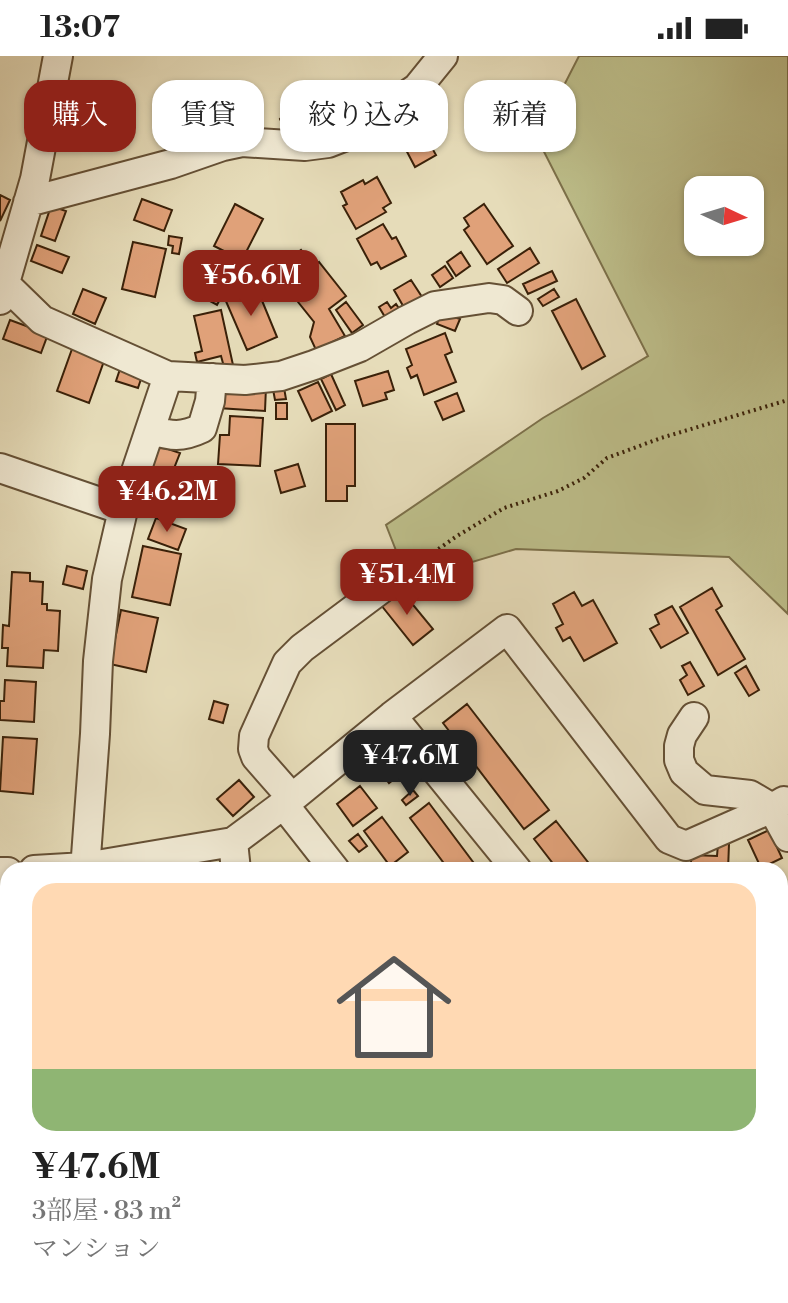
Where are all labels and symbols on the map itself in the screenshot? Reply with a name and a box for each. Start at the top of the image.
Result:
north arrow [684,176,764,256]
pin: ¥56.6M [186,250,316,318]
pin: ¥46.2M [102,466,232,534]
pin: ¥51.4M [342,549,472,617]
pin: ¥47.6M [345,730,475,798]

